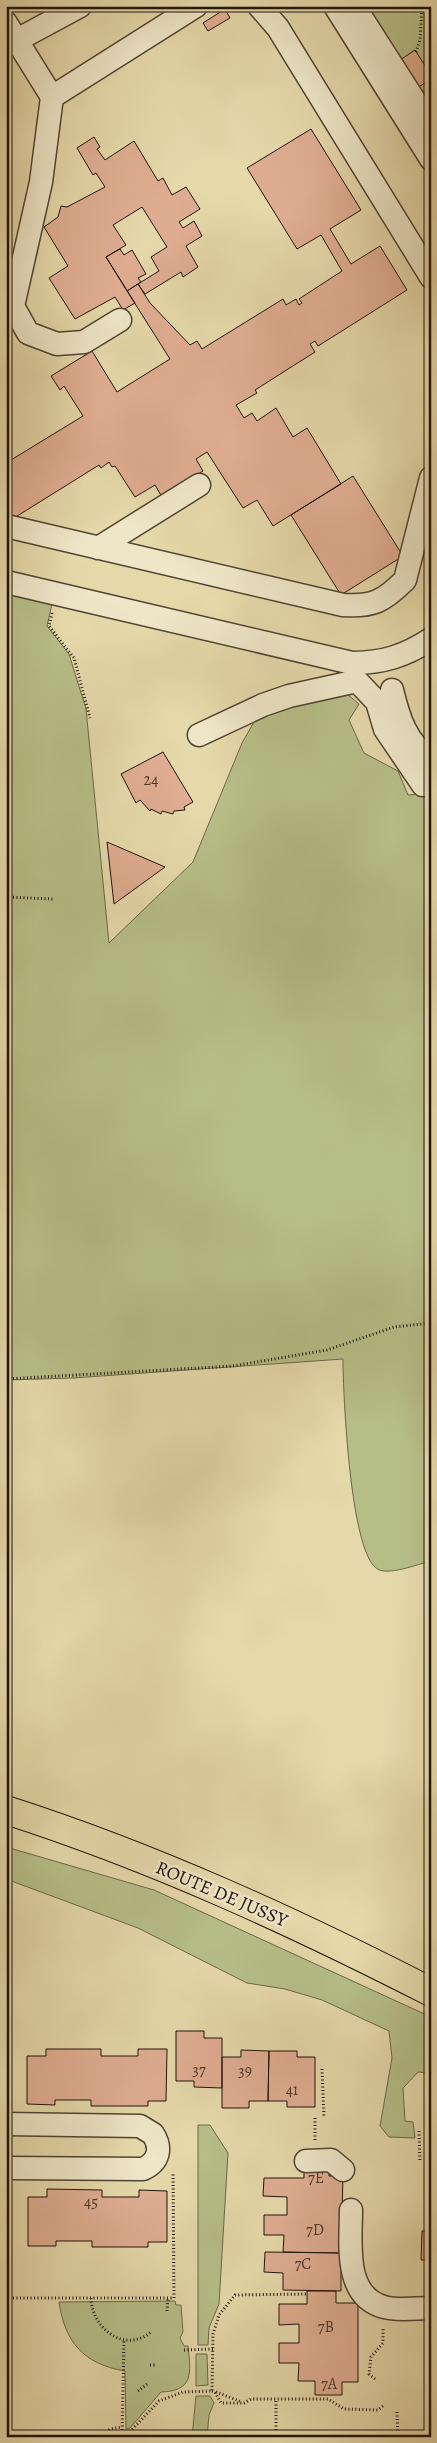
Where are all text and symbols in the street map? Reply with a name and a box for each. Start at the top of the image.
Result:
house number: 24 [144,769,158,791]
street label: ROUTE DE JUSSY [152,1854,292,1934]
house number: 37 [192,2059,206,2081]
house number: 39 [238,2060,252,2082]
house number: 41 [286,2079,299,2101]
house number: 7E [308,2167,324,2189]
house number: 45 [84,2191,98,2213]
house number: 7D [306,2219,324,2241]
house number: 7C [295,2253,311,2275]
house number: 7B [318,2316,334,2338]
house number: 7A [321,2373,338,2395]

